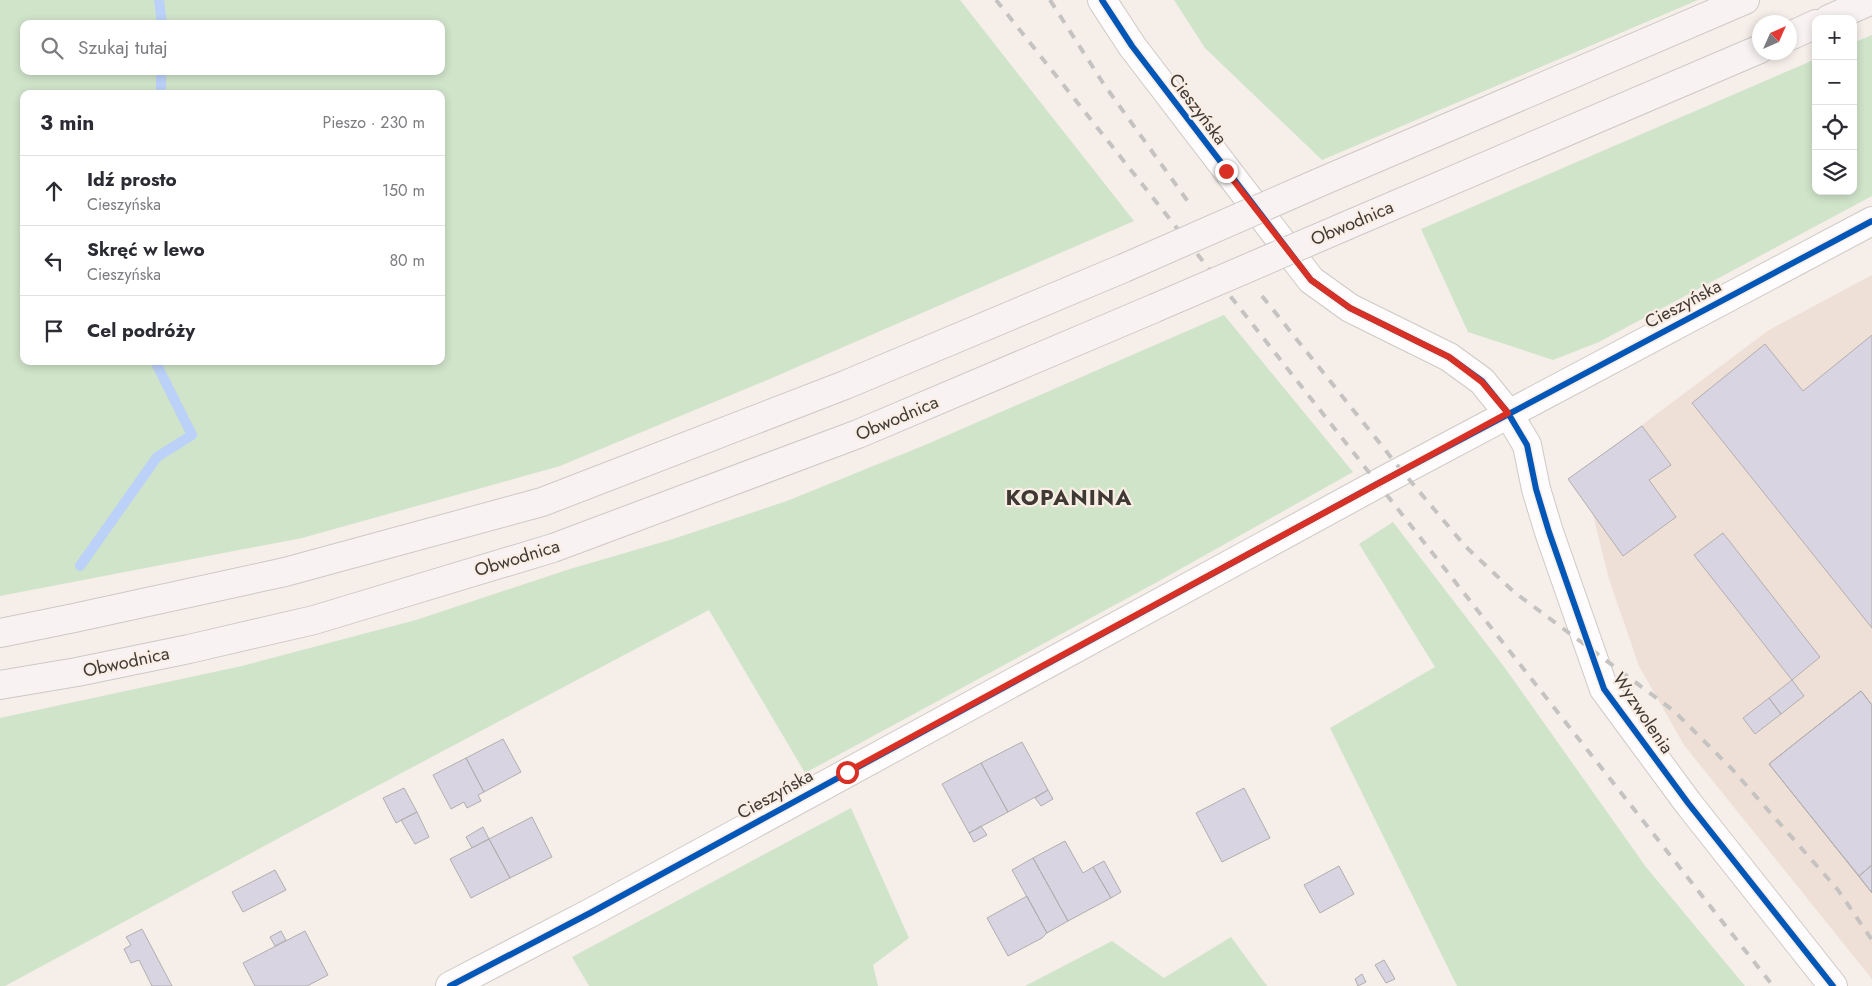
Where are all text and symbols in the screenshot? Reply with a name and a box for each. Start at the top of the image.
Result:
north arrow [1752,15,1797,60]
map controls [1812,15,1857,195]
button: + [1812,15,1857,60]
search box [20,20,445,75]
icon: search [38,34,66,62]
text: Szukaj tutaj [78,34,168,61]
button: − [1812,60,1857,105]
street label: Cieszyńska [1163,68,1233,150]
button: locate [1812,105,1857,150]
text: 3 min [40,108,94,138]
text: Pieszo · 230 m [322,111,425,134]
button: layers [1812,150,1857,195]
route end [1215,160,1238,183]
text: Idź prosto [87,166,177,193]
icon: ahead [40,177,68,205]
text: 150 m [382,179,425,202]
text: Cieszyńska [87,193,161,216]
street label: Obwodnica [1307,194,1397,252]
text: Skręć w lewo [87,236,205,263]
icon: left [40,247,68,275]
text: 80 m [389,249,425,272]
text: Cieszyńska [87,263,161,286]
street label: Cieszyńska [1640,273,1726,335]
icon: arrive [40,317,68,345]
text: Cel podróży [87,317,195,344]
street label: Obwodnica [852,389,942,447]
district label: KOPANINA [1006,481,1132,513]
street label: Obwodnica [471,533,563,583]
street label: Obwodnica [80,640,172,684]
street label: Wyzwolenia [1606,667,1680,759]
route start [836,761,859,784]
street label: Cieszyńska [732,762,818,826]

